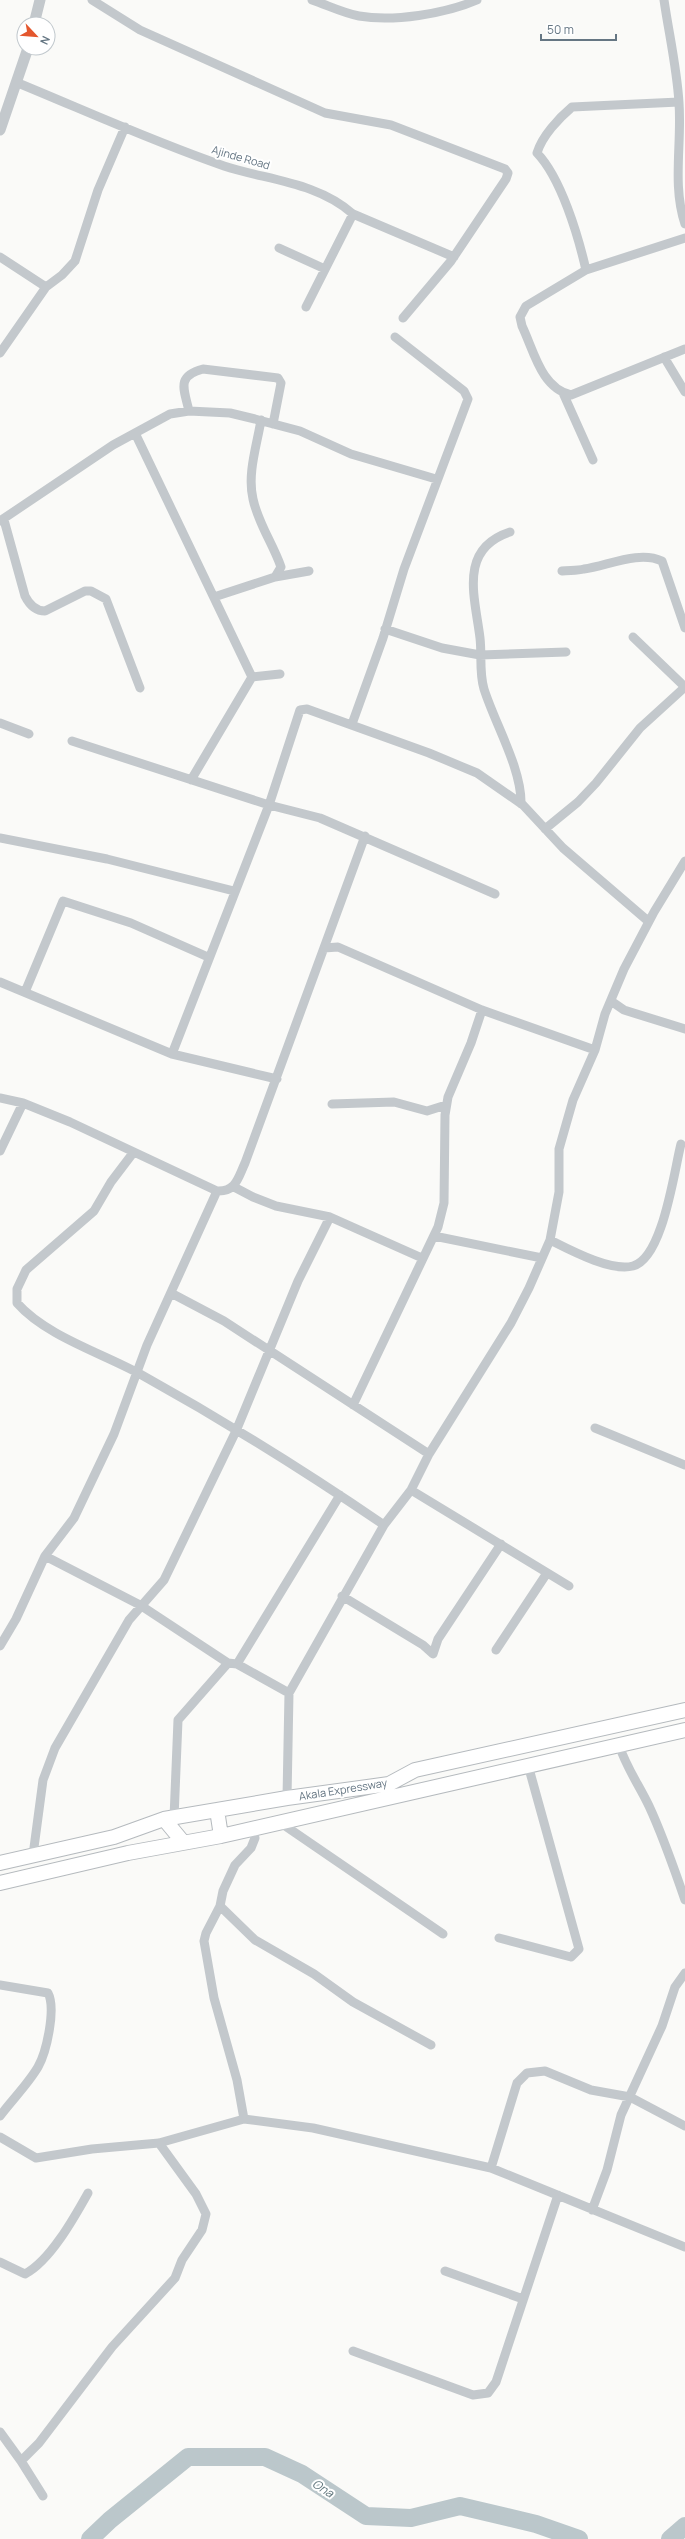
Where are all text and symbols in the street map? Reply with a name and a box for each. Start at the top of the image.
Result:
north arrow [16,16,56,56]
scale bar [541,16,616,42]
text: 50 m [547,21,574,38]
text: N [37,34,54,48]
street label: Ajinde Road [210,142,272,172]
street label: Akala Expressway [298,1775,388,1803]
water label: Ona [309,2475,338,2502]

